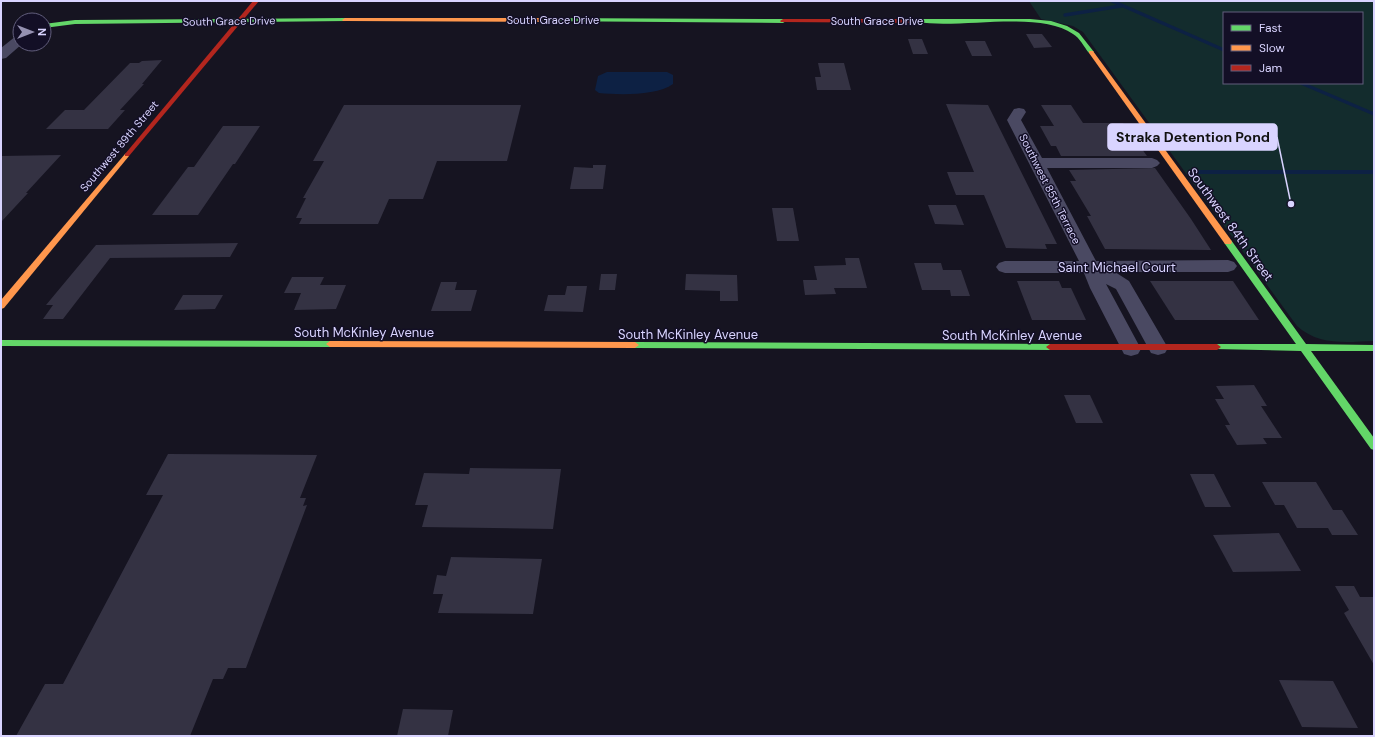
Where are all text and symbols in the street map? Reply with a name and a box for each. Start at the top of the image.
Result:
north arrow [12,12,52,52]
legend [1223,12,1363,84]
street label: South Grace Drive [183,13,275,29]
street label: South Grace Drive [507,13,599,27]
street label: South Grace Drive [831,14,923,28]
text: Fast [1259,20,1282,36]
text: N [35,28,49,36]
text: Slow [1259,40,1285,56]
text: Jam [1259,60,1282,76]
street label: Southwest 89th Street [77,98,161,194]
callout: Straka Detention Pond [1108,124,1277,150]
text: Straka Detention Pond [1116,128,1270,146]
street label: Southwest 85th Terrace [1016,132,1084,246]
street label: Southwest 84th Street [1184,164,1277,284]
street label: Saint Michael Court [1058,259,1176,276]
street label: South McKinley Avenue [294,324,434,341]
street label: South McKinley Avenue [618,326,758,343]
street label: South McKinley Avenue [942,327,1082,344]

